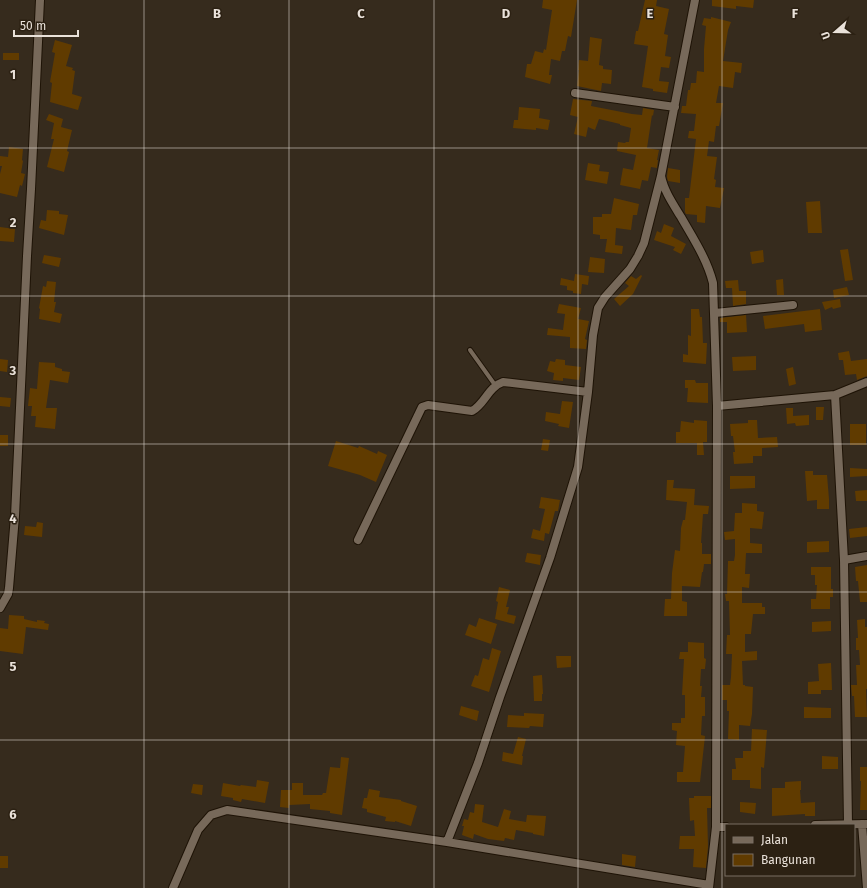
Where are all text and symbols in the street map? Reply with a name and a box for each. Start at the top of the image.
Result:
text: B [213,6,221,21]
text: C [357,6,365,21]
text: D [502,6,511,21]
text: E [647,6,654,21]
text: F [792,6,799,21]
scale bar [14,12,78,38]
north arrow [815,12,855,52]
text: 50 m [20,19,46,33]
text: U [819,30,833,41]
text: 1 [10,67,16,82]
text: 2 [10,215,17,230]
text: 3 [9,363,17,378]
text: 4 [9,511,17,526]
text: 5 [10,659,17,674]
text: 6 [9,807,17,822]
legend [725,824,855,876]
text: Jalan [761,833,788,847]
text: Bangunan [761,853,816,867]

